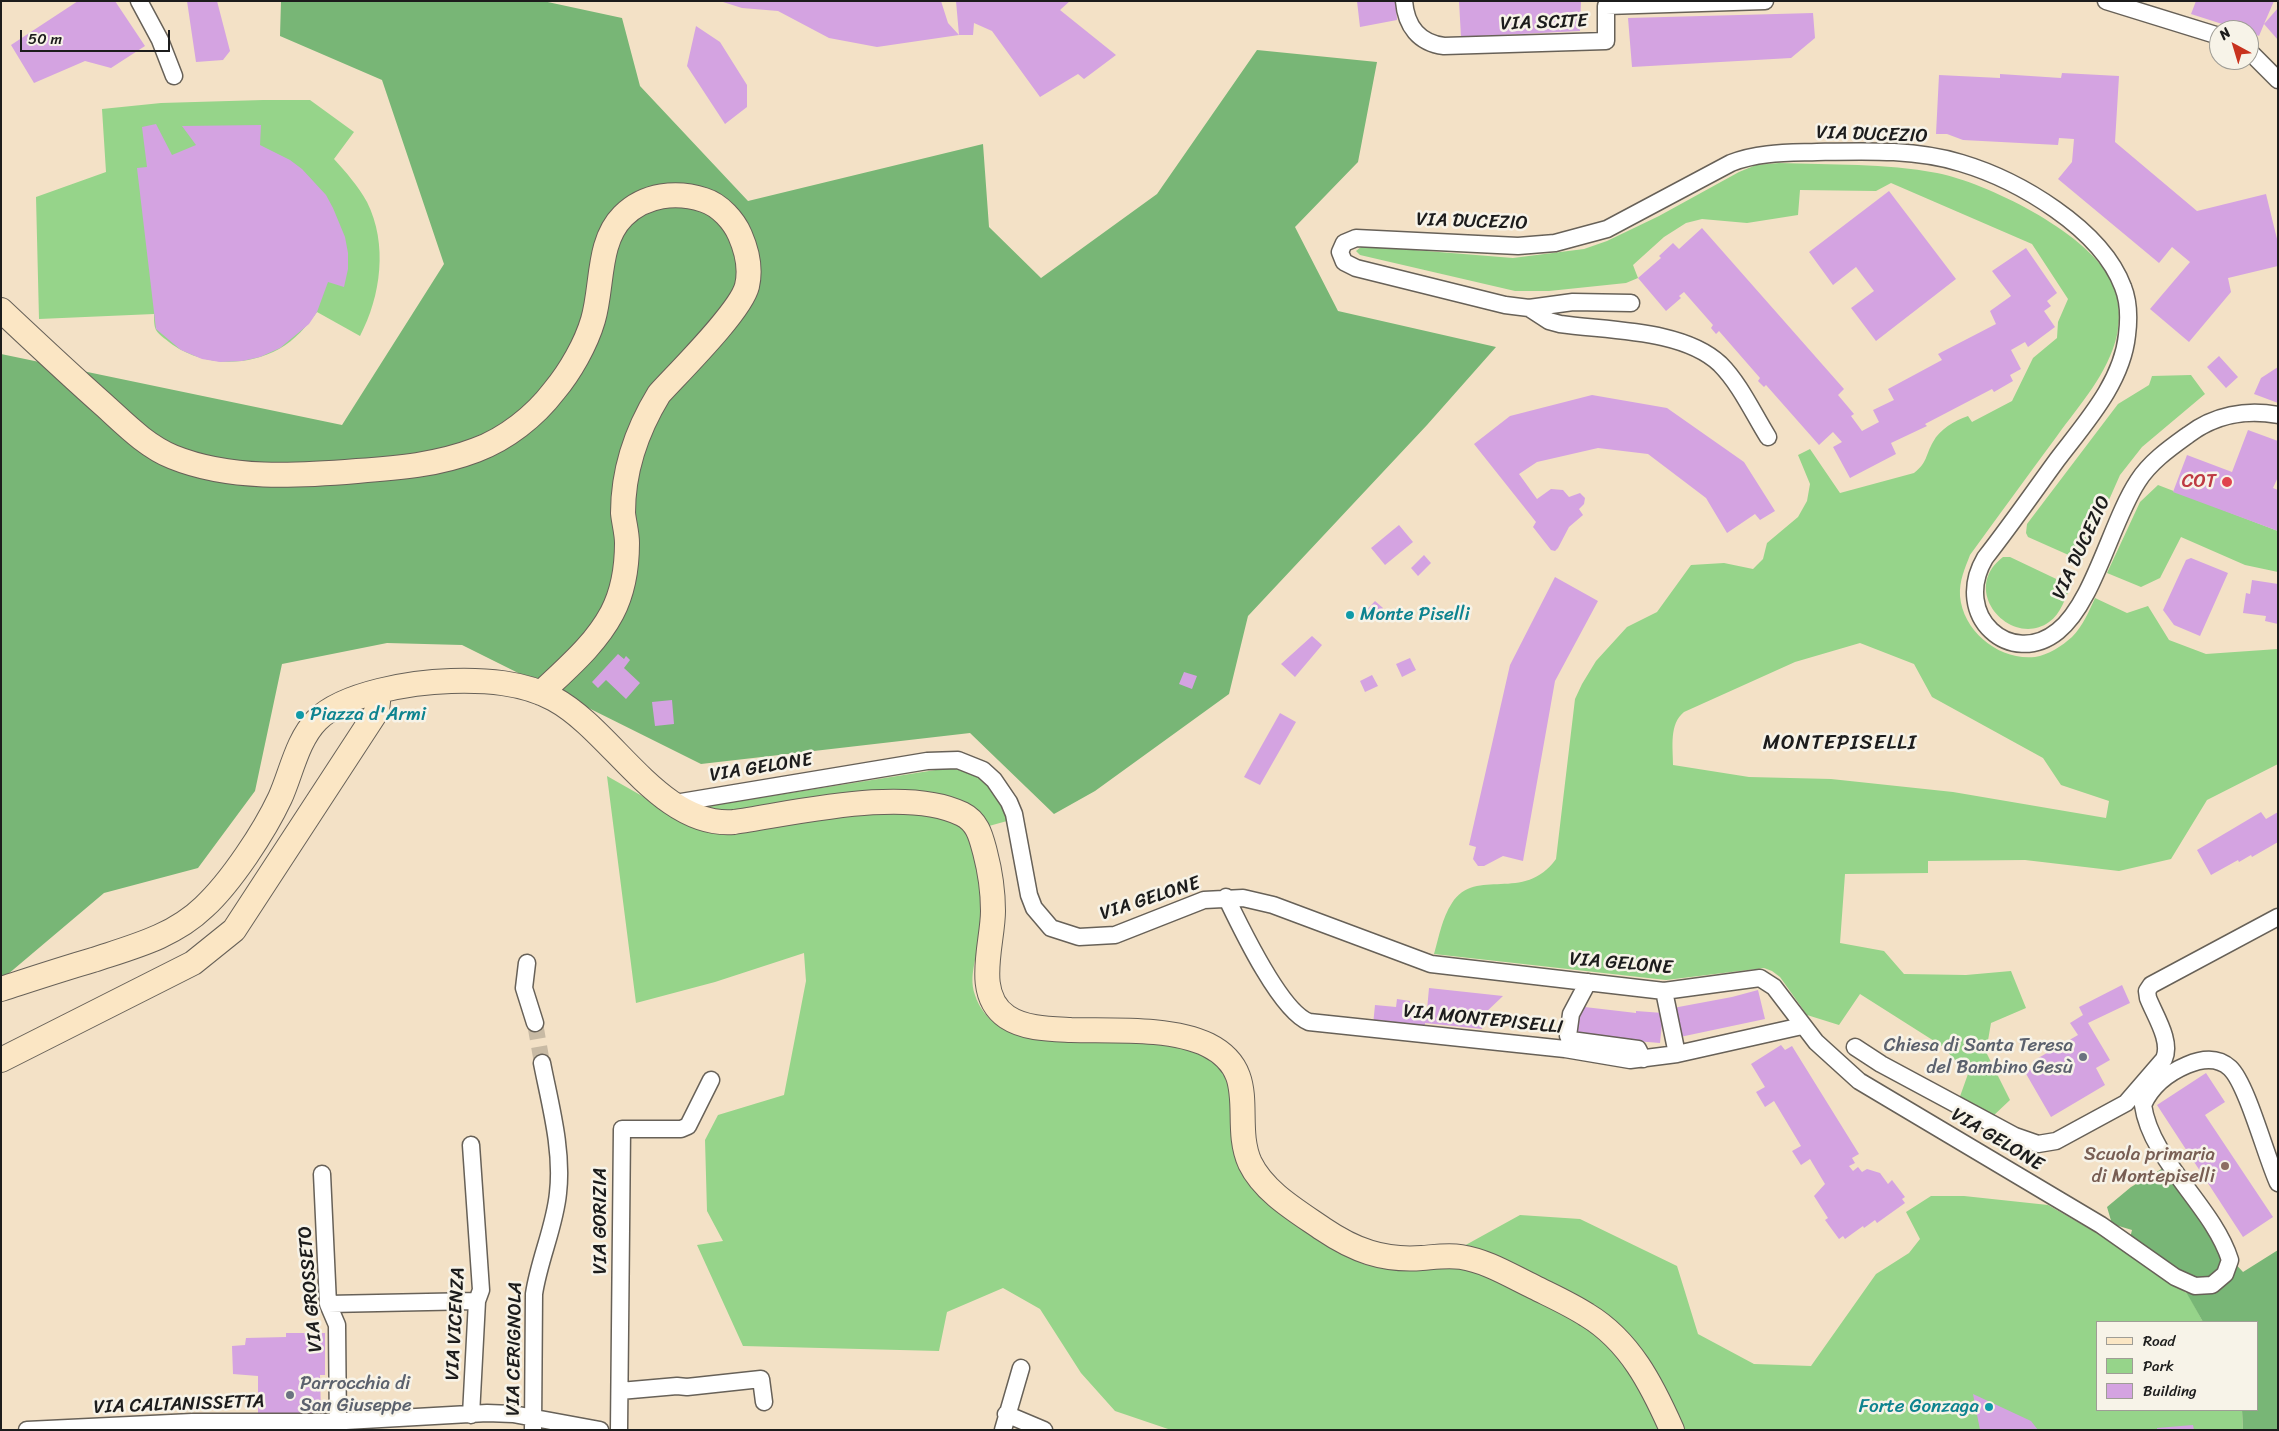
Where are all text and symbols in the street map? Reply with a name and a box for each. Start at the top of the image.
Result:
street label: VIA SCITE [1500,10,1588,36]
scale bar [22,20,172,52]
north arrow [2209,20,2259,70]
text: N [2213,21,2237,47]
text: 50 m [28,26,62,52]
street label: VIA DUCEZIO [1816,122,1928,148]
street label: VIA DUCEZIO [1416,209,1528,235]
place label: COT [2182,471,2216,493]
marker: COT [2220,475,2234,489]
street label: VIA DUCEZIO [2048,493,2116,603]
place label: Monte Piselli [1360,604,1470,626]
marker: Monte Piselli [1344,609,1356,621]
place label: Piazza d'Armi [310,704,426,726]
marker: Piazza d'Armi [294,709,306,721]
district label: MONTEPISELLI [1764,731,1916,757]
street label: VIA GELONE [708,749,814,787]
street label: VIA GELONE [1097,872,1203,926]
street label: VIA GELONE [1568,948,1674,980]
street label: VIA MONTEPISELLI [1402,1000,1564,1040]
place label: Chiesa di Santa Teresa del Bambino Gesù [1884,1035,2073,1079]
marker: Chiesa di Santa Teresa del Bambino Gesù [2077,1051,2089,1063]
street label: VIA GELONE [1947,1104,2047,1176]
place label: Scuola primaria di Montepiselli [2084,1144,2215,1188]
marker: Scuola primaria di Montepiselli [2219,1160,2231,1172]
street label: VIA GORIZIA [590,1168,612,1274]
street label: VIA GROSSETO [294,1225,328,1353]
street label: VIA VICENZA [442,1267,470,1381]
street label: VIA CERIGNOLA [502,1282,528,1416]
legend [2096,1321,2259,1411]
text: Road [2143,1328,2175,1354]
text: Park [2143,1353,2174,1379]
place label: Parrocchia di San Giuseppe [300,1373,412,1417]
text: Building [2143,1378,2197,1404]
marker: Parrocchia di San Giuseppe [284,1389,296,1401]
street label: VIA CALTANISSETTA [93,1391,265,1419]
place label: Forte Gonzaga [1859,1396,1979,1418]
marker: Forte Gonzaga [1983,1401,1995,1413]

